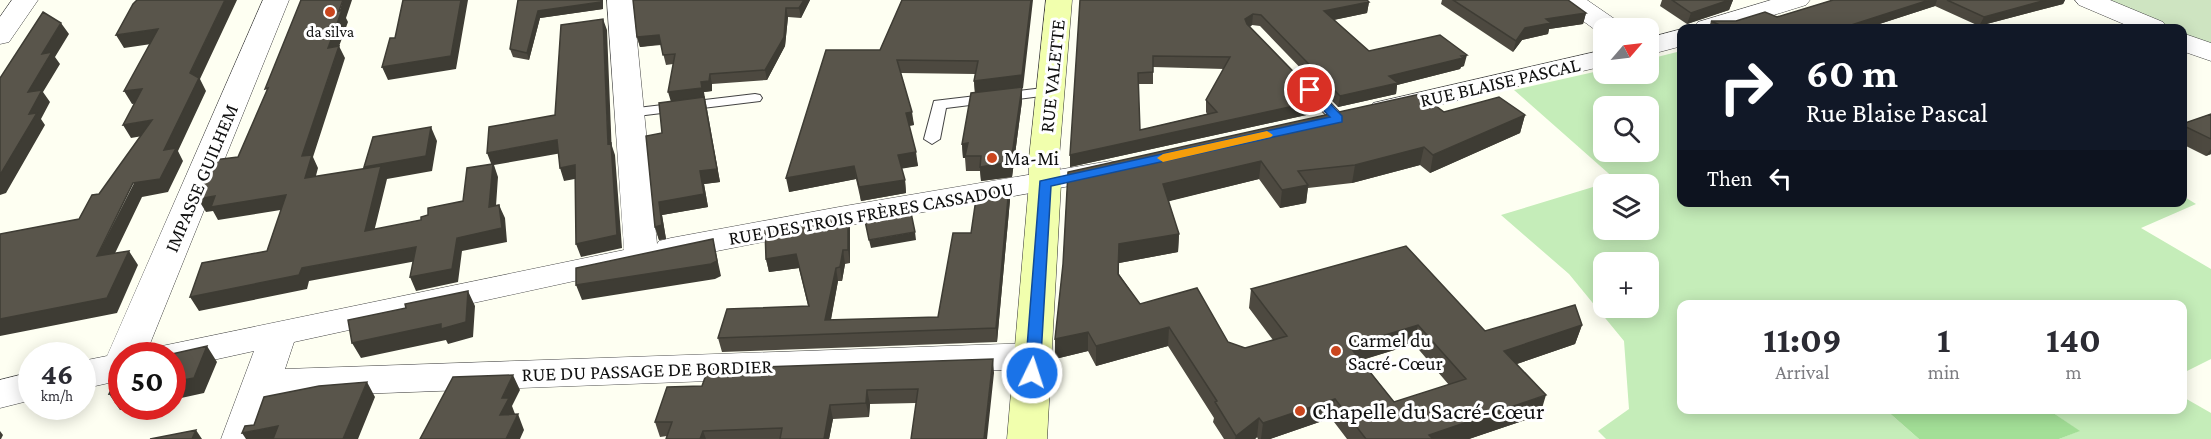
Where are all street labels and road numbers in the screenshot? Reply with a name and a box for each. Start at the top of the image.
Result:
street label: RUE VALETTE [1035,18,1069,134]
street label: RUE BLAISE PASCAL [1418,53,1582,111]
street label: IMPASSE GUILHEM [160,101,242,255]
street label: RUE DES TROIS FRÈRES CASSADOU [727,177,1015,249]
street label: RUE DU PASSAGE DE BORDIER [521,355,774,385]

